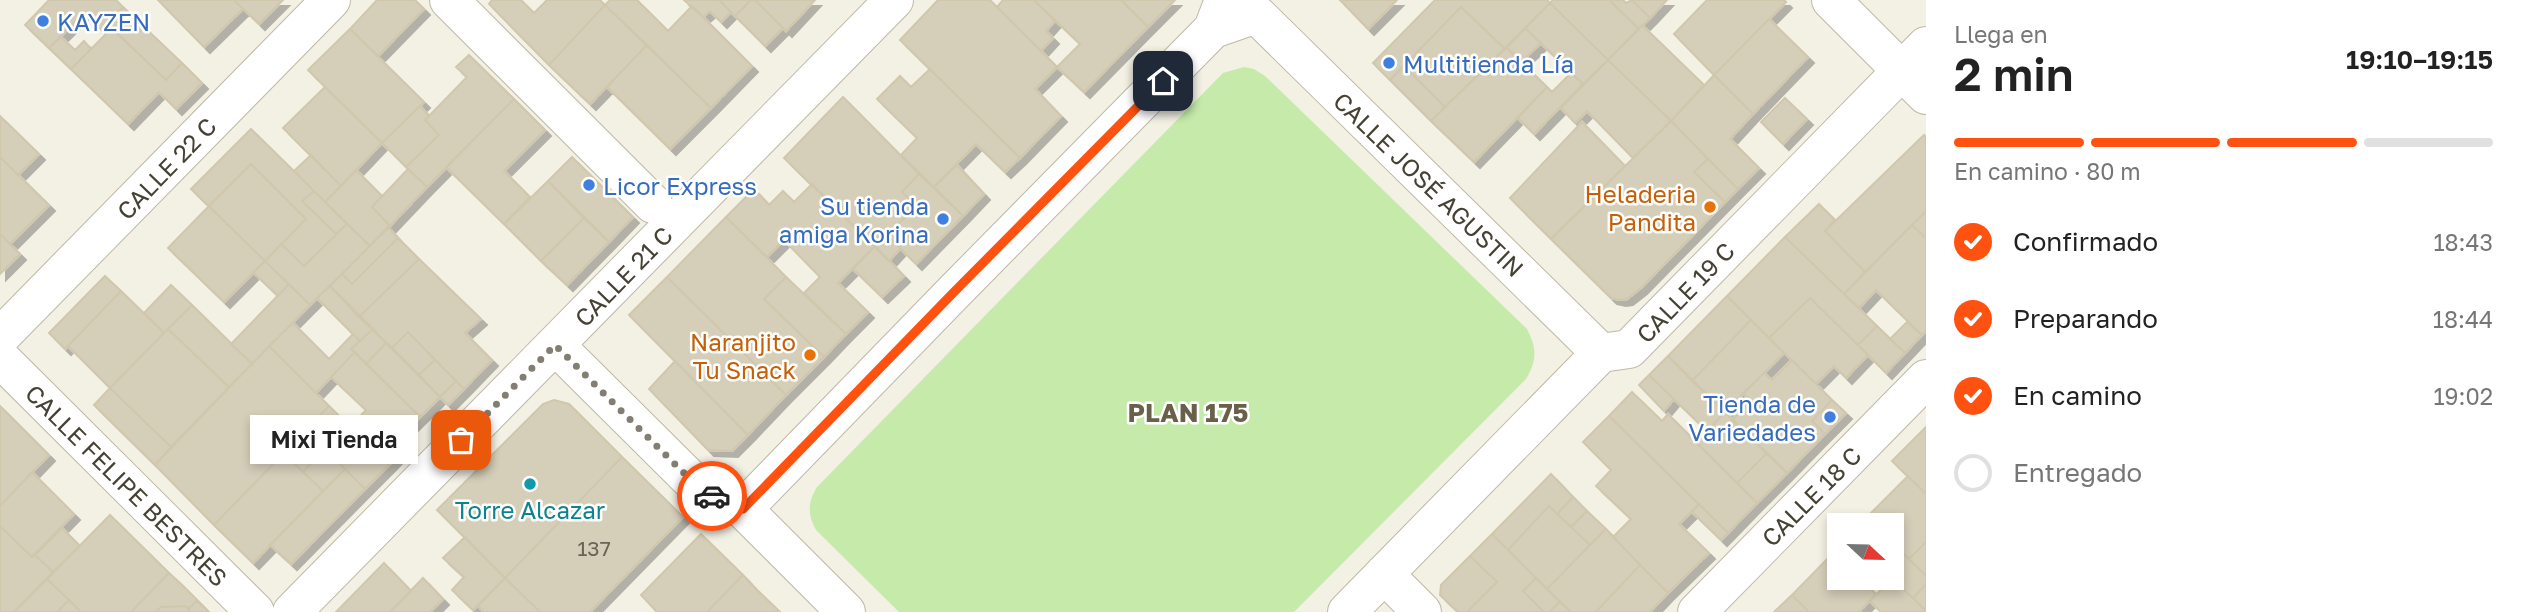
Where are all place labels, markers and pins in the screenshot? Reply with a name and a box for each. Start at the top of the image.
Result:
place label: KAYZEN [57,7,150,36]
marker: KAYZEN [35,13,51,29]
place label: Multitienda Lía [1403,49,1574,78]
pin [1133,51,1193,111]
marker: Multitienda Lía [1381,55,1397,71]
place label: Licor Express [603,171,757,200]
marker: Licor Express [581,177,597,193]
place label: Heladeria Pandita [1585,179,1696,236]
place label: Su tienda amiga Korina [779,191,929,248]
marker: Heladeria Pandita [1702,199,1718,215]
marker: Su tienda amiga Korina [935,211,951,227]
place label: Naranjito Tu Snack [690,327,796,384]
marker: Naranjito Tu Snack [802,347,818,363]
place label: Tienda de Variedades [1688,389,1816,446]
marker: Tienda de Variedades [1822,409,1838,425]
pin [431,410,491,470]
callout: Mixi Tienda [251,416,419,464]
marker: Torre Alcazar [522,476,538,492]
place label: Torre Alcazar [455,495,605,524]

